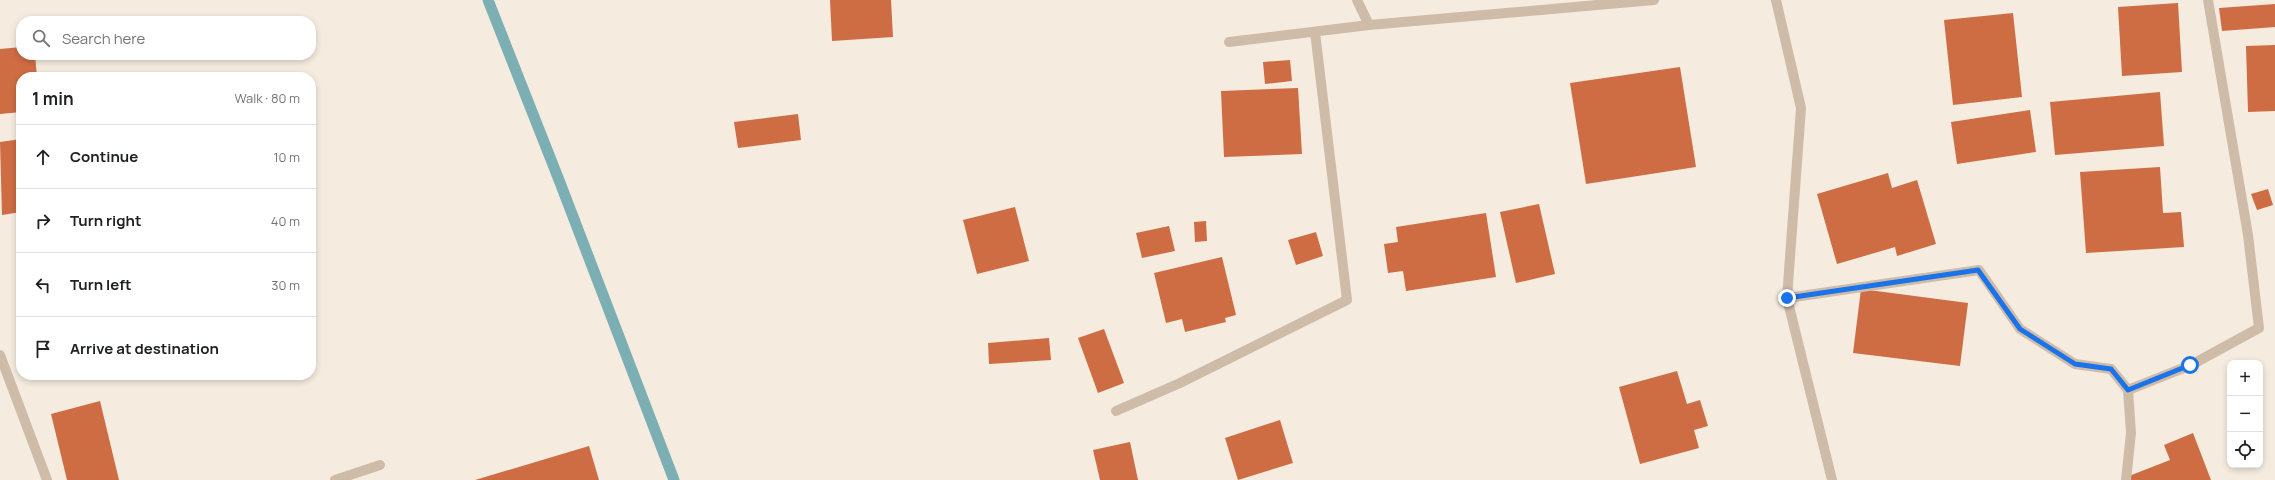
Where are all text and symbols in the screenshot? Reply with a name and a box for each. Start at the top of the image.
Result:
search box [16,16,316,60]
icon: search [30,27,52,49]
text: Search here [62,28,145,49]
text: 1 min [32,87,74,110]
text: Walk · 80 m [234,89,300,107]
icon: ahead [32,146,54,168]
text: Continue [70,146,138,167]
text: 10 m [273,148,300,166]
icon: right [32,210,54,232]
text: Turn right [70,210,141,231]
text: 40 m [271,212,300,230]
icon: left [32,274,54,296]
text: Turn left [70,274,132,295]
text: 30 m [271,276,300,294]
route end [1778,289,1796,307]
icon: arrive [32,338,54,360]
text: Arrive at destination [70,338,219,359]
route start [2181,356,2199,374]
map controls [2227,360,2263,468]
button: + [2227,360,2263,396]
button: − [2227,396,2263,432]
button: locate [2227,432,2263,468]

